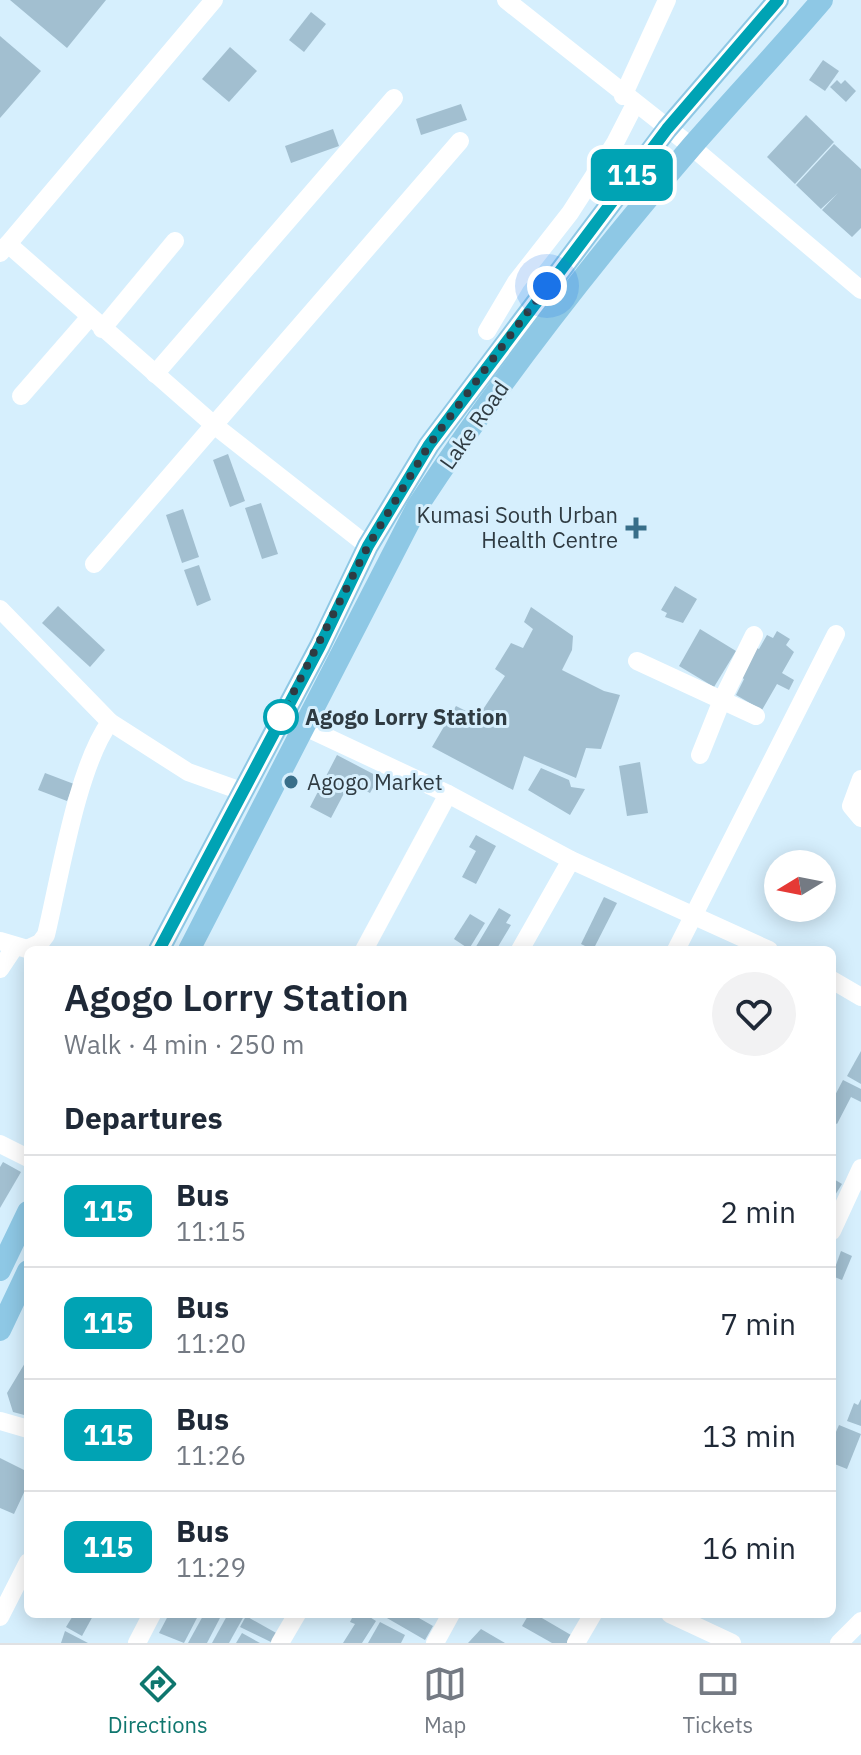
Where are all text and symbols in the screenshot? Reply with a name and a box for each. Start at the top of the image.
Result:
line badge: 115 [586,149,678,201]
text: 115 [607,156,657,193]
your location [527,266,567,306]
street label: Lake Road [433,375,515,475]
place label: Kumasi South Urban Health Centre [416,500,618,554]
marker: Kumasi South Urban Health Centre [625,517,647,539]
marker: Agogo Lorry Station [264,700,298,734]
place label: Agogo Lorry Station [305,702,508,731]
place label: Agogo Market [307,767,443,796]
marker: Agogo Market [282,773,300,791]
north arrow [764,850,836,922]
map controls [764,850,836,922]
text: Agogo Lorry Station [64,972,409,1021]
button: heart [712,972,796,1056]
text: Walk · 4 min · 250 m [64,1027,304,1061]
text: Departures [64,1098,223,1137]
text: Bus [176,1175,229,1214]
text: 115 [83,1192,133,1229]
text: 2 min [720,1192,796,1231]
text: 11:15 [176,1214,246,1248]
text: Bus [176,1287,229,1326]
text: 115 [83,1304,133,1341]
text: 7 min [720,1304,796,1343]
text: 11:20 [176,1326,246,1360]
text: Bus [176,1399,229,1438]
text: 115 [83,1416,133,1453]
text: 13 min [702,1416,796,1455]
text: 11:26 [176,1438,246,1472]
text: Bus [176,1511,229,1550]
text: 115 [83,1528,133,1565]
text: 16 min [702,1528,796,1567]
text: 11:29 [176,1550,246,1584]
tab: Directions [108,1662,208,1739]
tab: Map [423,1662,467,1739]
tab: Tickets [682,1662,753,1739]

